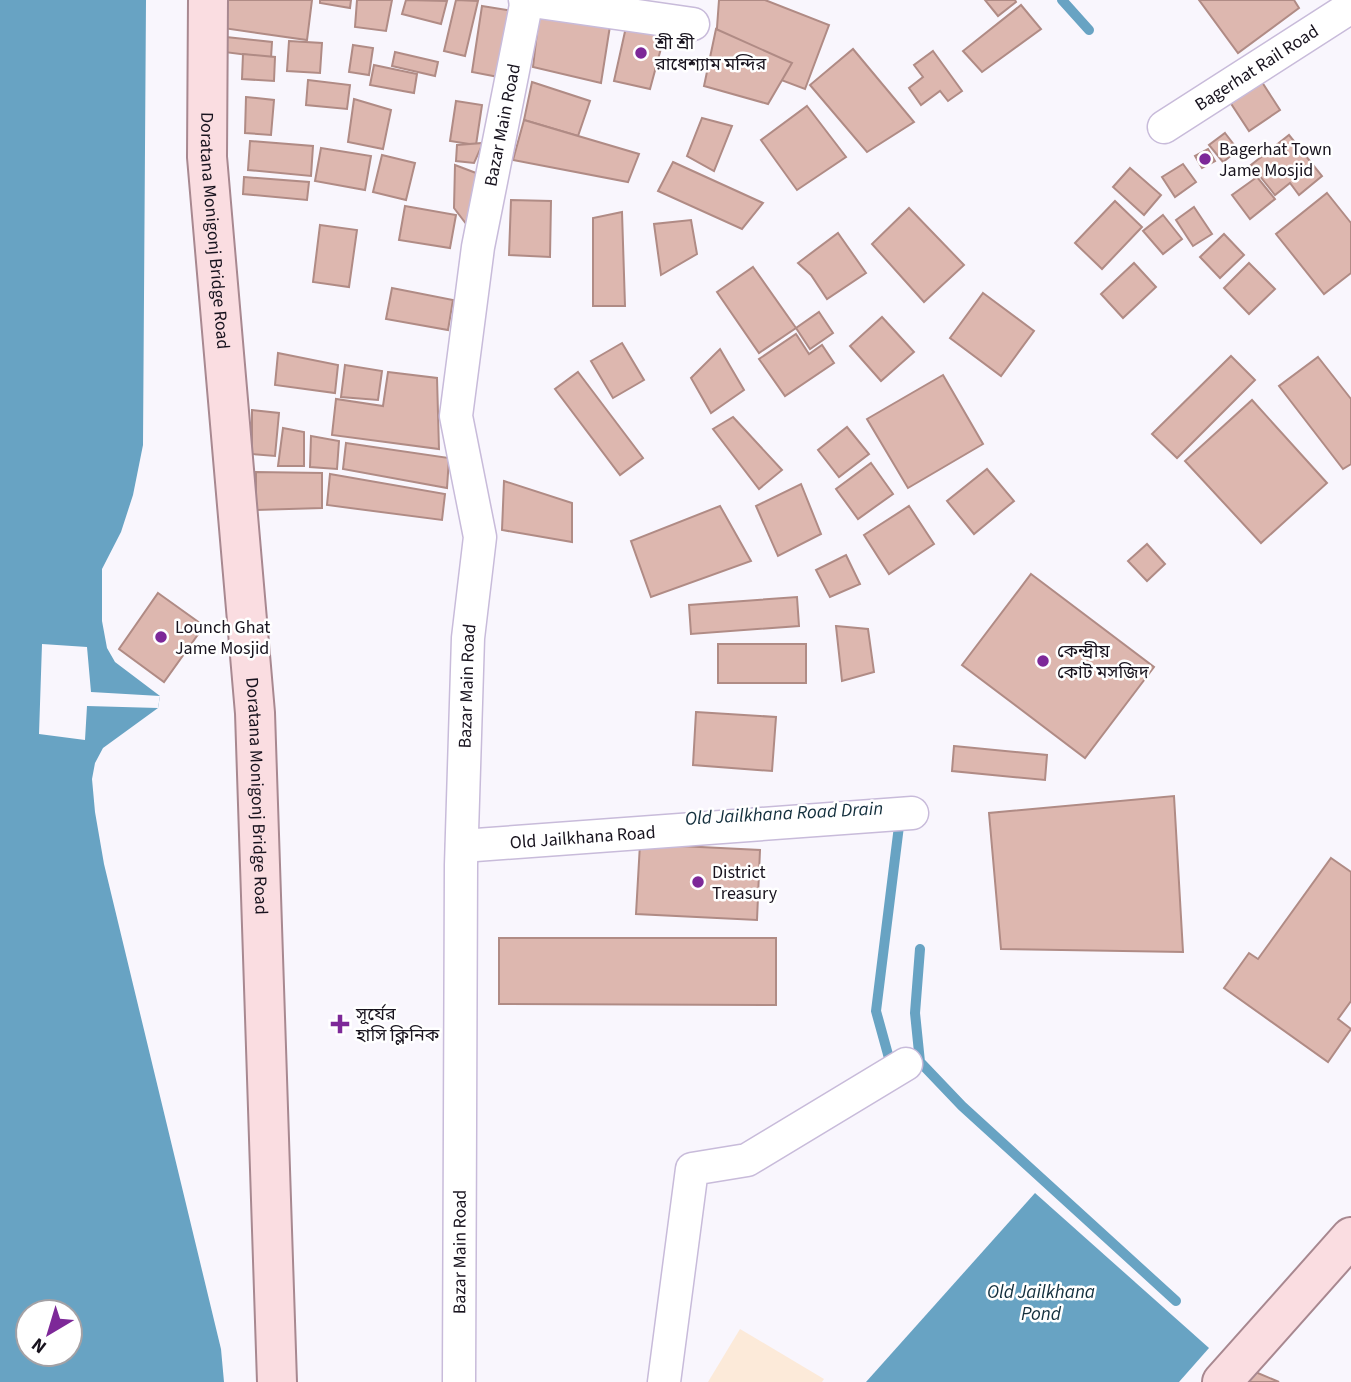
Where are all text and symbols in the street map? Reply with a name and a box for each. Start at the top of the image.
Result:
street label: Bagerhat Rail Road [1190,19,1323,117]
place label: শ্রী শ্রী রাধেশ্যাম মন্দির [654,31,766,77]
marker: শ্রী শ্রী রাধেশ্যাম মন্দির [633,45,649,61]
street label: Bazar Main Road [478,61,527,189]
street label: Doratana Monigonj Bridge Road [194,112,236,350]
place label: Bagerhat Town Jame Mosjid [1219,137,1332,183]
marker: Bagerhat Town Jame Mosjid [1197,151,1213,167]
place label: Lounch Ghat Jame Mosjid [175,615,270,661]
street label: Bazar Main Road [452,622,482,749]
marker: Lounch Ghat Jame Mosjid [153,629,169,645]
place label: কেন্দ্রীয় কোট মসজিদ [1057,639,1150,685]
marker: কেন্দ্রীয় কোট মসজিদ [1035,653,1051,669]
street label: Doratana Monigonj Bridge Road [239,676,274,915]
water label: Old Jailkhana Road Drain [684,795,884,833]
street label: Old Jailkhana Road [509,819,656,855]
place label: District Treasury [712,860,778,906]
marker: District Treasury [690,874,706,890]
place label: সূর্যের হাসি ক্লিনিক [355,1002,440,1048]
marker: সূর্যের হাসি ক্লিনিক [330,1014,350,1034]
street label: Bazar Main Road [447,1190,472,1314]
water label: Old Jailkhana Pond [987,1279,1095,1328]
north arrow [14,1298,84,1368]
text: N [26,1331,53,1360]

